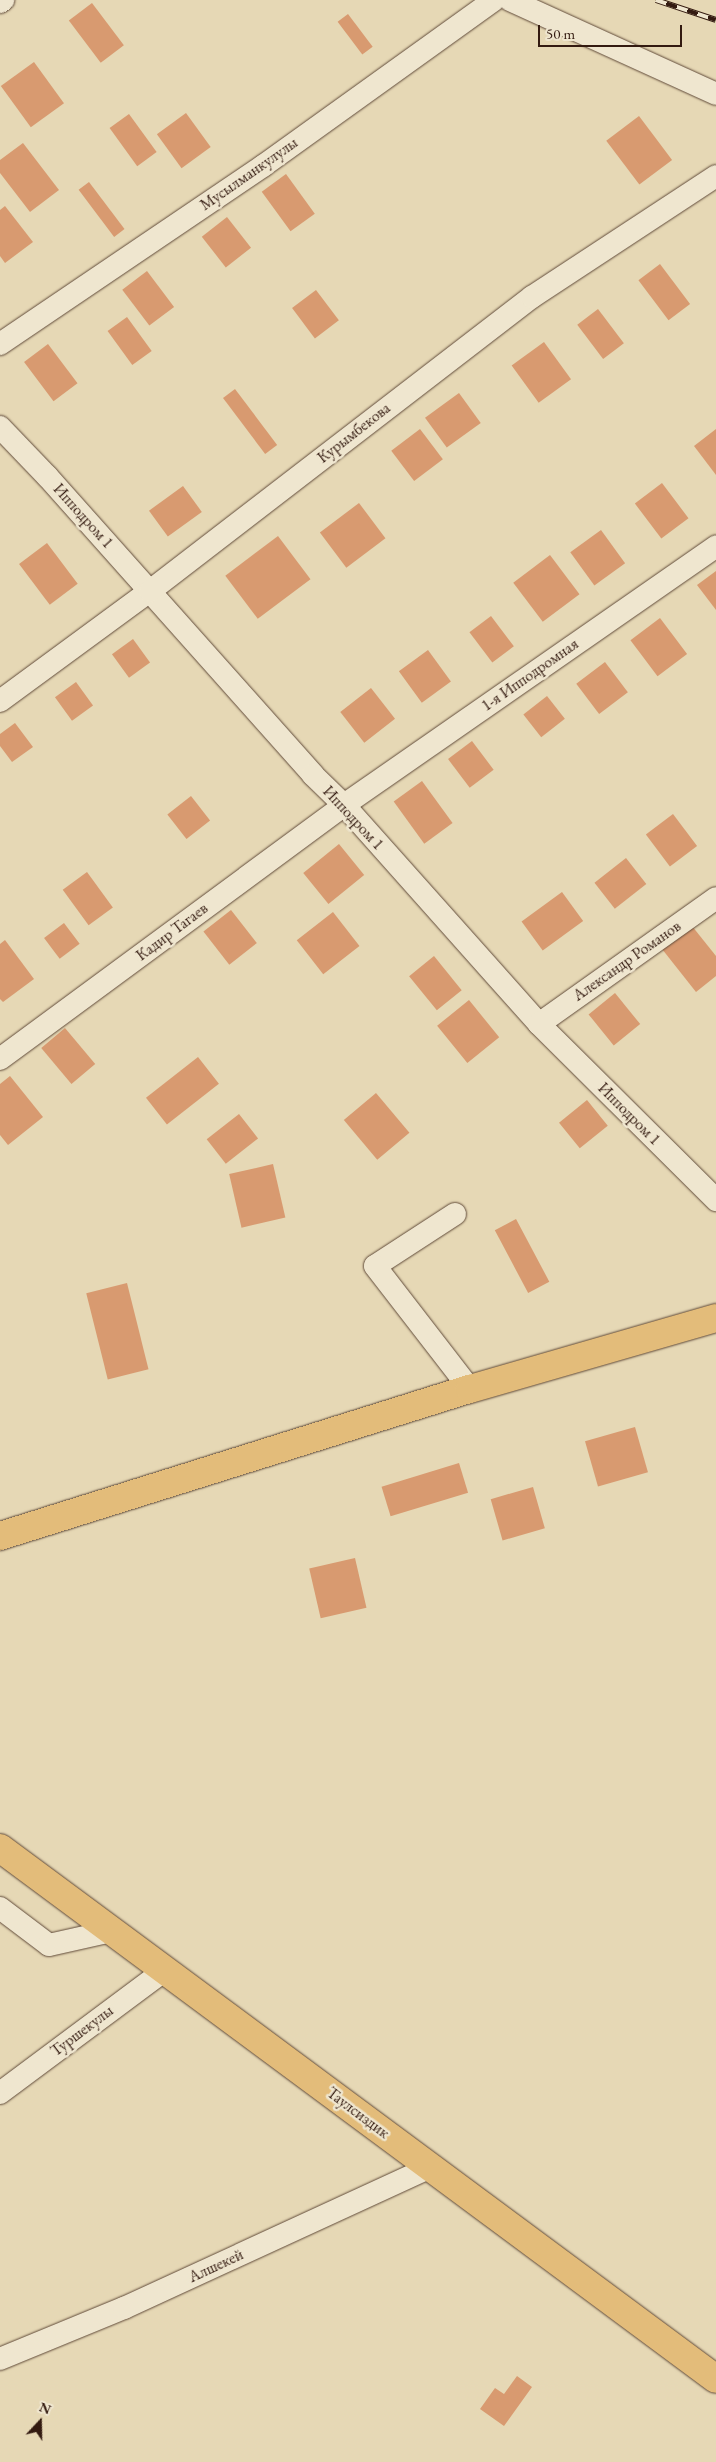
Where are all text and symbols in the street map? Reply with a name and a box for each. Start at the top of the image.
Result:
scale bar [541,15,685,47]
text: 50 m [546,24,575,43]
street label: Мусылманкулулы [196,133,302,215]
street label: Курымбекова [314,399,394,467]
street label: Ипподром 1 [49,480,117,552]
street label: 1-я Ипподромная [478,634,582,716]
street label: Ипподром 1 [318,782,388,854]
street label: Кадир Тагаев [132,899,212,965]
street label: Александр Романов [569,917,685,1005]
street label: Ипподром 1 [594,1079,664,1149]
street label: Туршекулы [47,2001,117,2061]
street label: Таулсиздик [323,2083,393,2143]
street label: Алшекей [186,2245,246,2287]
north arrow [15,2397,65,2447]
text: N [37,2398,54,2418]

